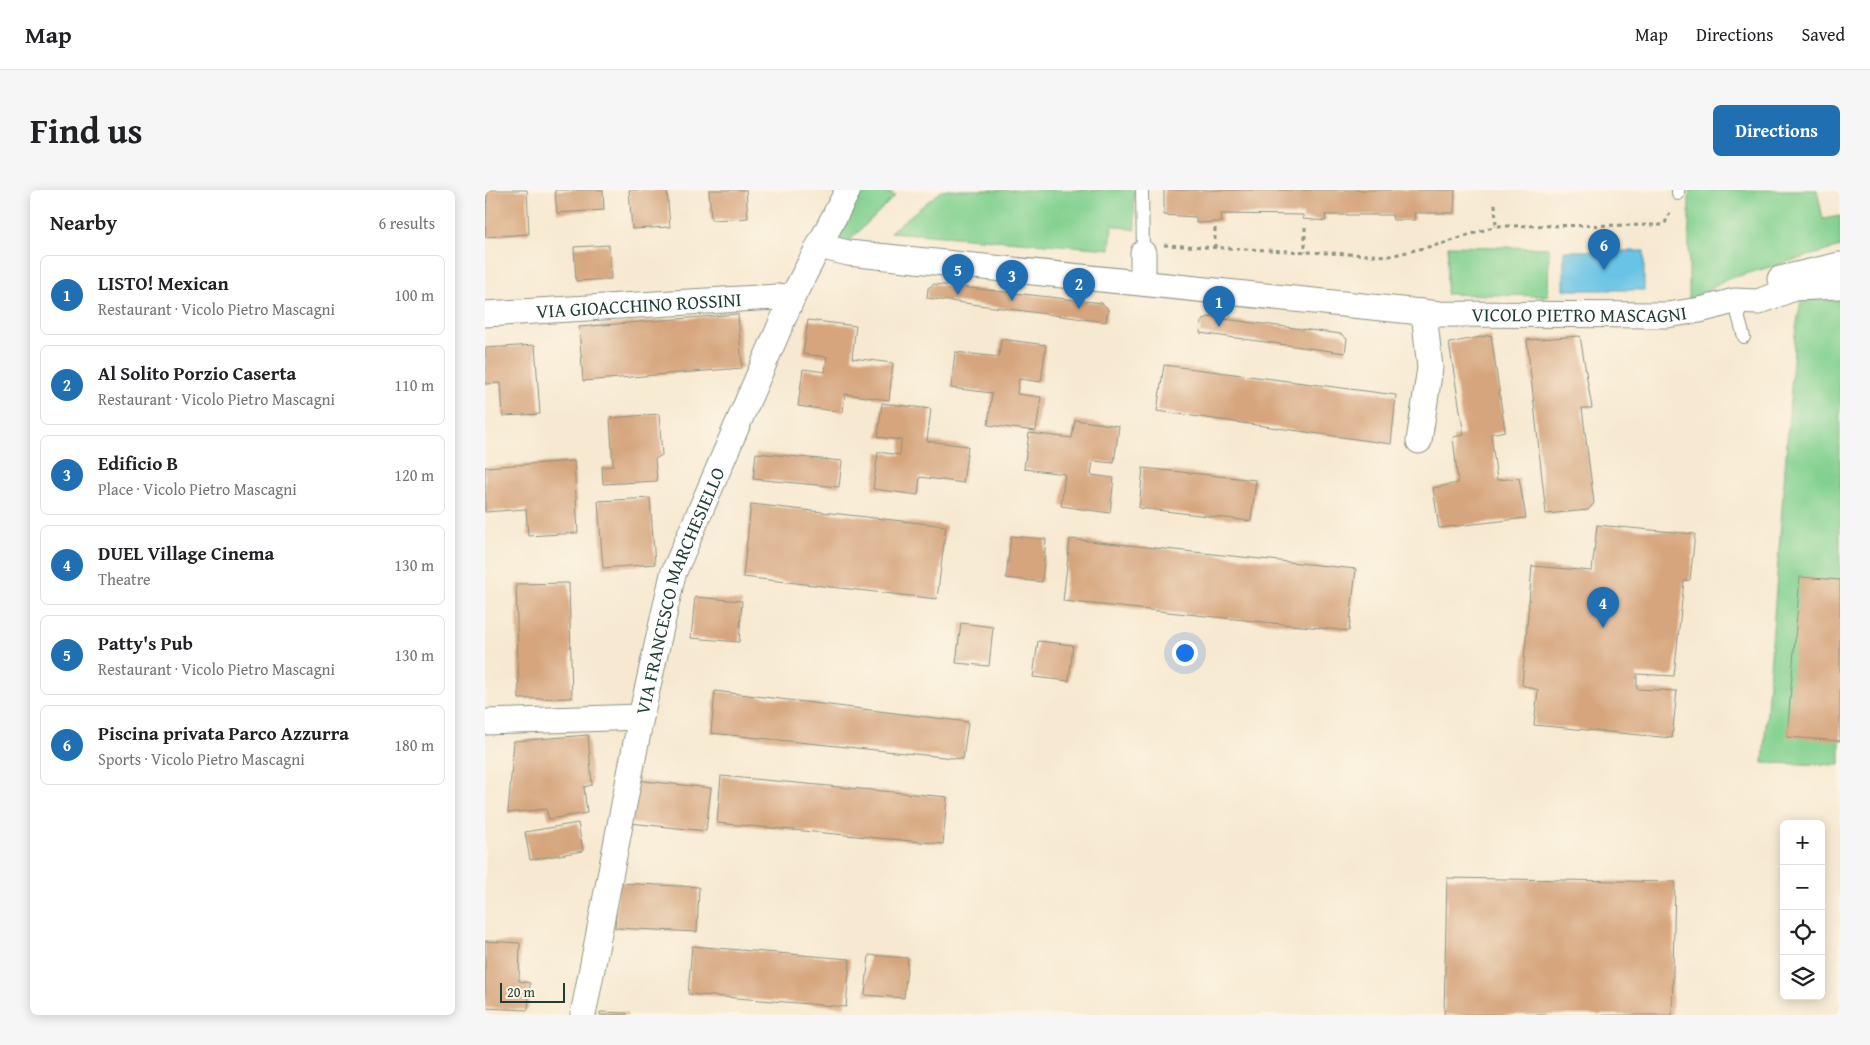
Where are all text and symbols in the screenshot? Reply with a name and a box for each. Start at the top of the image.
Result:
text: Map [25,17,72,52]
text: Map [1635,21,1668,48]
text: Directions [1696,21,1773,48]
text: Saved [1801,21,1845,48]
text: Find us [30,105,143,156]
button: Directions [1713,105,1840,156]
text: Nearby [50,207,117,238]
text: 6 results [378,211,435,235]
pin: 6 [1588,229,1620,270]
pin: 5 [942,254,974,295]
pin: 3 [996,260,1028,301]
pin: 2 [1063,268,1095,309]
text: LISTO! Mexican [98,269,229,297]
text: 1 [63,283,71,307]
text: 100 m [394,283,434,307]
street label: VIA GIOACCHINO ROSSINI [535,285,742,325]
pin: 1 [1203,286,1235,327]
text: Restaurant · Vicolo Pietro Mascagni [98,297,335,321]
street label: VICOLO PIETRO MASCAGNI [1471,298,1689,329]
text: Al Solito Porzio Caserta [98,359,296,387]
text: 2 [63,373,71,397]
text: 110 m [394,373,434,397]
text: Restaurant · Vicolo Pietro Mascagni [98,387,335,411]
text: Edificio B [98,449,178,477]
text: 3 [63,463,71,487]
text: 120 m [394,463,434,487]
street label: VIA FRANCESCO MARCHESIELLO [628,463,732,717]
text: Place · Vicolo Pietro Mascagni [98,477,297,501]
text: DUEL Village Cinema [98,539,274,567]
text: 4 [63,553,71,577]
text: 130 m [394,553,434,577]
text: Theatre [98,567,151,591]
pin: 4 [1587,587,1619,628]
text: Patty's Pub [98,629,193,657]
your location [1172,640,1198,666]
text: 5 [63,643,71,667]
text: 130 m [394,643,434,667]
text: Restaurant · Vicolo Pietro Mascagni [98,657,335,681]
text: Piscina privata Parco Azzurra [98,719,349,747]
text: 6 [63,733,71,757]
text: 180 m [394,733,434,757]
text: Sports · Vicolo Pietro Mascagni [98,747,305,771]
map controls [1780,820,1825,1000]
button: + [1780,820,1825,865]
button: − [1780,865,1825,910]
button: locate [1780,910,1825,955]
button: layers [1780,955,1825,1000]
scale bar [500,980,565,1003]
text: 20 m [507,982,535,1002]

